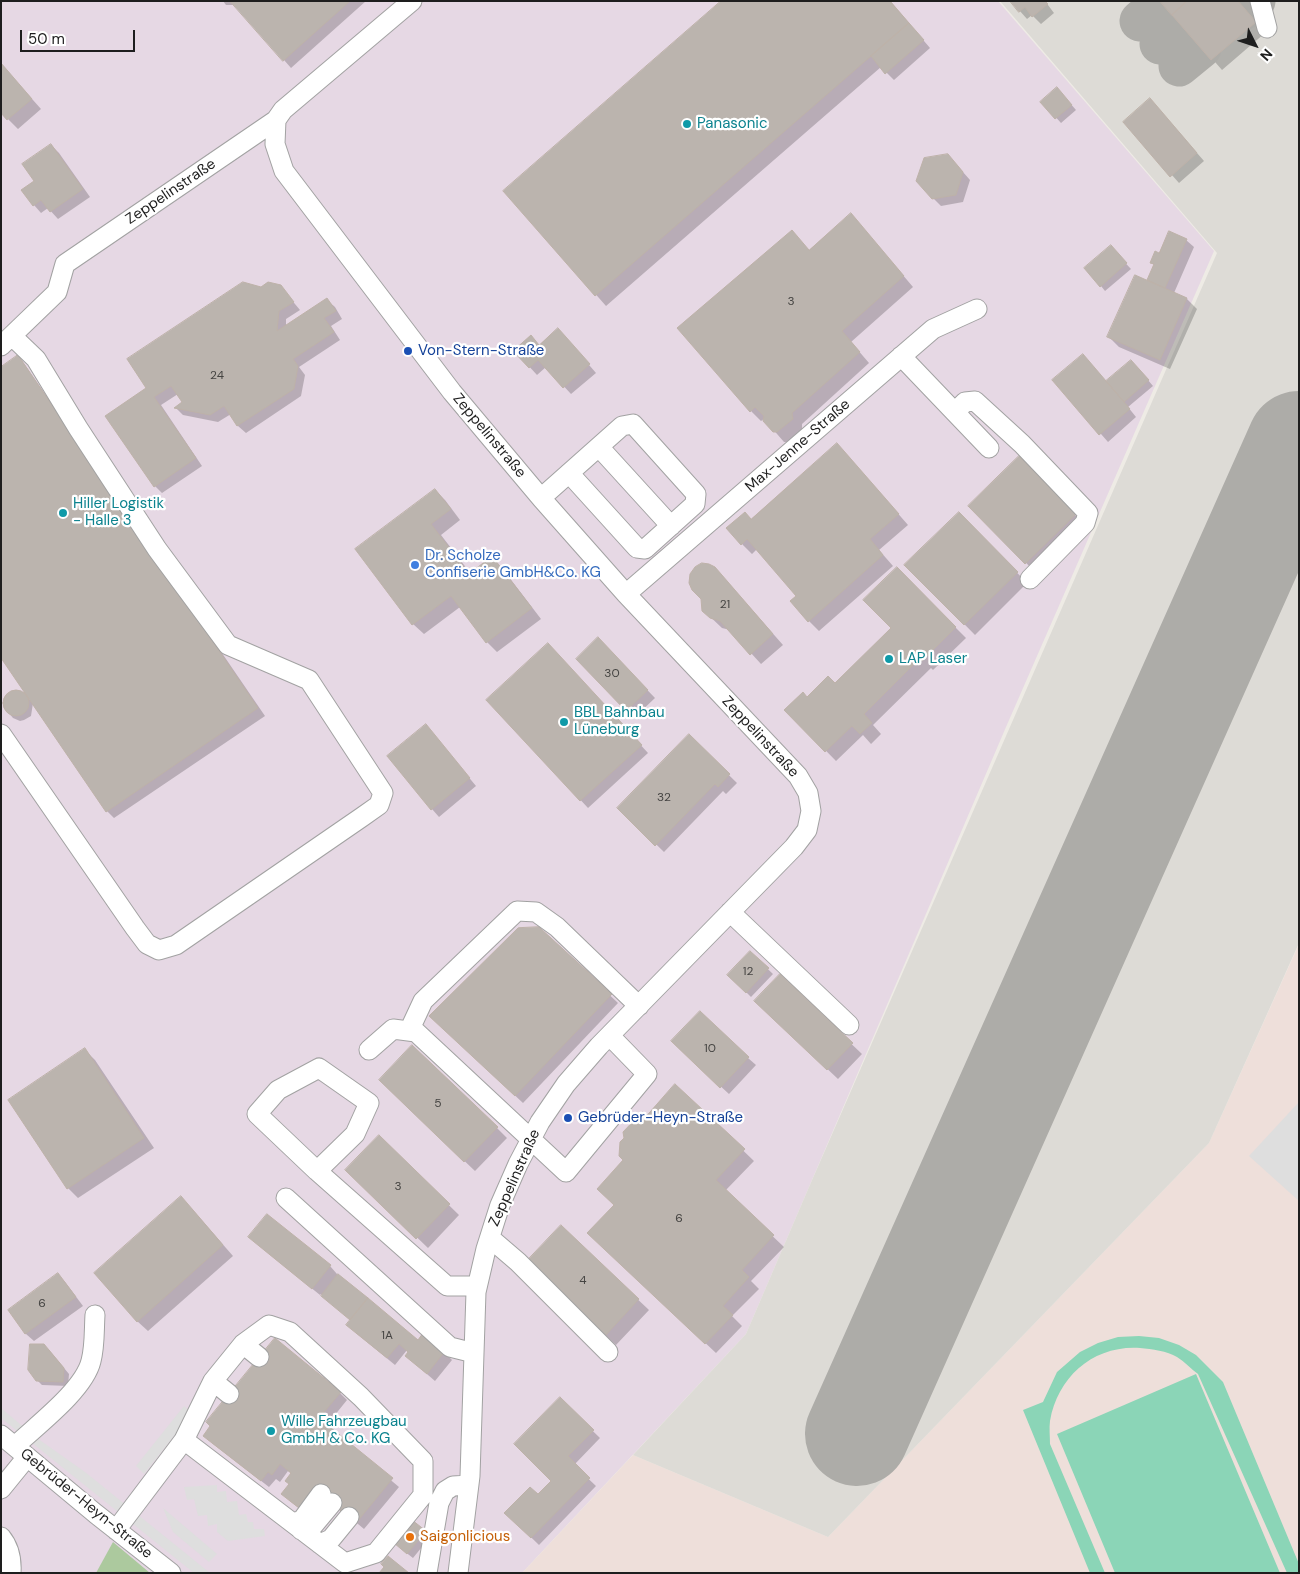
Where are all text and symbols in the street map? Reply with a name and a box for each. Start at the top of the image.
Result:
scale bar [22,20,138,52]
north arrow [1230,20,1280,70]
text: 50 m [28,29,65,49]
text: N [1256,45,1276,65]
place label: Panasonic [697,115,767,133]
marker: Panasonic [681,118,693,130]
street label: Zeppelinstraße [123,155,219,229]
house number: 3 [787,295,795,309]
place label: Von-Stern-Straße [418,342,544,360]
marker: Von-Stern-Straße [402,345,414,357]
house number: 24 [210,369,224,383]
street label: Zeppelinstraße [449,390,529,482]
street label: Max-Jenne-Straße [742,396,854,496]
place label: Hiller Logistik - Halle 3 [73,495,164,530]
marker: Hiller Logistik - Halle 3 [57,507,69,519]
place label: Dr. Scholze Confiserie GmbH&Co. KG [425,547,601,582]
marker: Dr. Scholze Confiserie GmbH&Co. KG [409,559,421,571]
house number: 21 [720,598,730,612]
place label: LAP Laser [899,650,967,668]
marker: LAP Laser [883,653,895,665]
house number: 30 [604,667,620,681]
street label: Zeppelinstraße [718,693,802,781]
place label: BBL Bahnbau Lüneburg [574,704,665,739]
marker: BBL Bahnbau Lüneburg [558,716,570,728]
house number: 32 [657,791,671,805]
house number: 12 [743,965,753,979]
house number: 10 [704,1042,716,1056]
house number: 5 [434,1097,442,1111]
place label: Gebrüder-Heyn-Straße [578,1109,743,1127]
marker: Gebrüder-Heyn-Straße [562,1112,574,1124]
street label: Zeppelinstraße [486,1127,544,1229]
house number: 3 [394,1180,402,1194]
house number: 6 [675,1212,683,1226]
house number: 4 [579,1274,587,1288]
house number: 6 [38,1297,46,1311]
house number: 1A [381,1329,393,1343]
place label: Wille Fahrzeugbau GmbH & Co. KG [281,1413,407,1448]
marker: Wille Fahrzeugbau GmbH & Co. KG [265,1425,277,1437]
street label: Gebrüder-Heyn-Straße [16,1445,156,1563]
place label: Saigonlicious [420,1528,510,1546]
marker: Saigonlicious [404,1531,416,1543]

